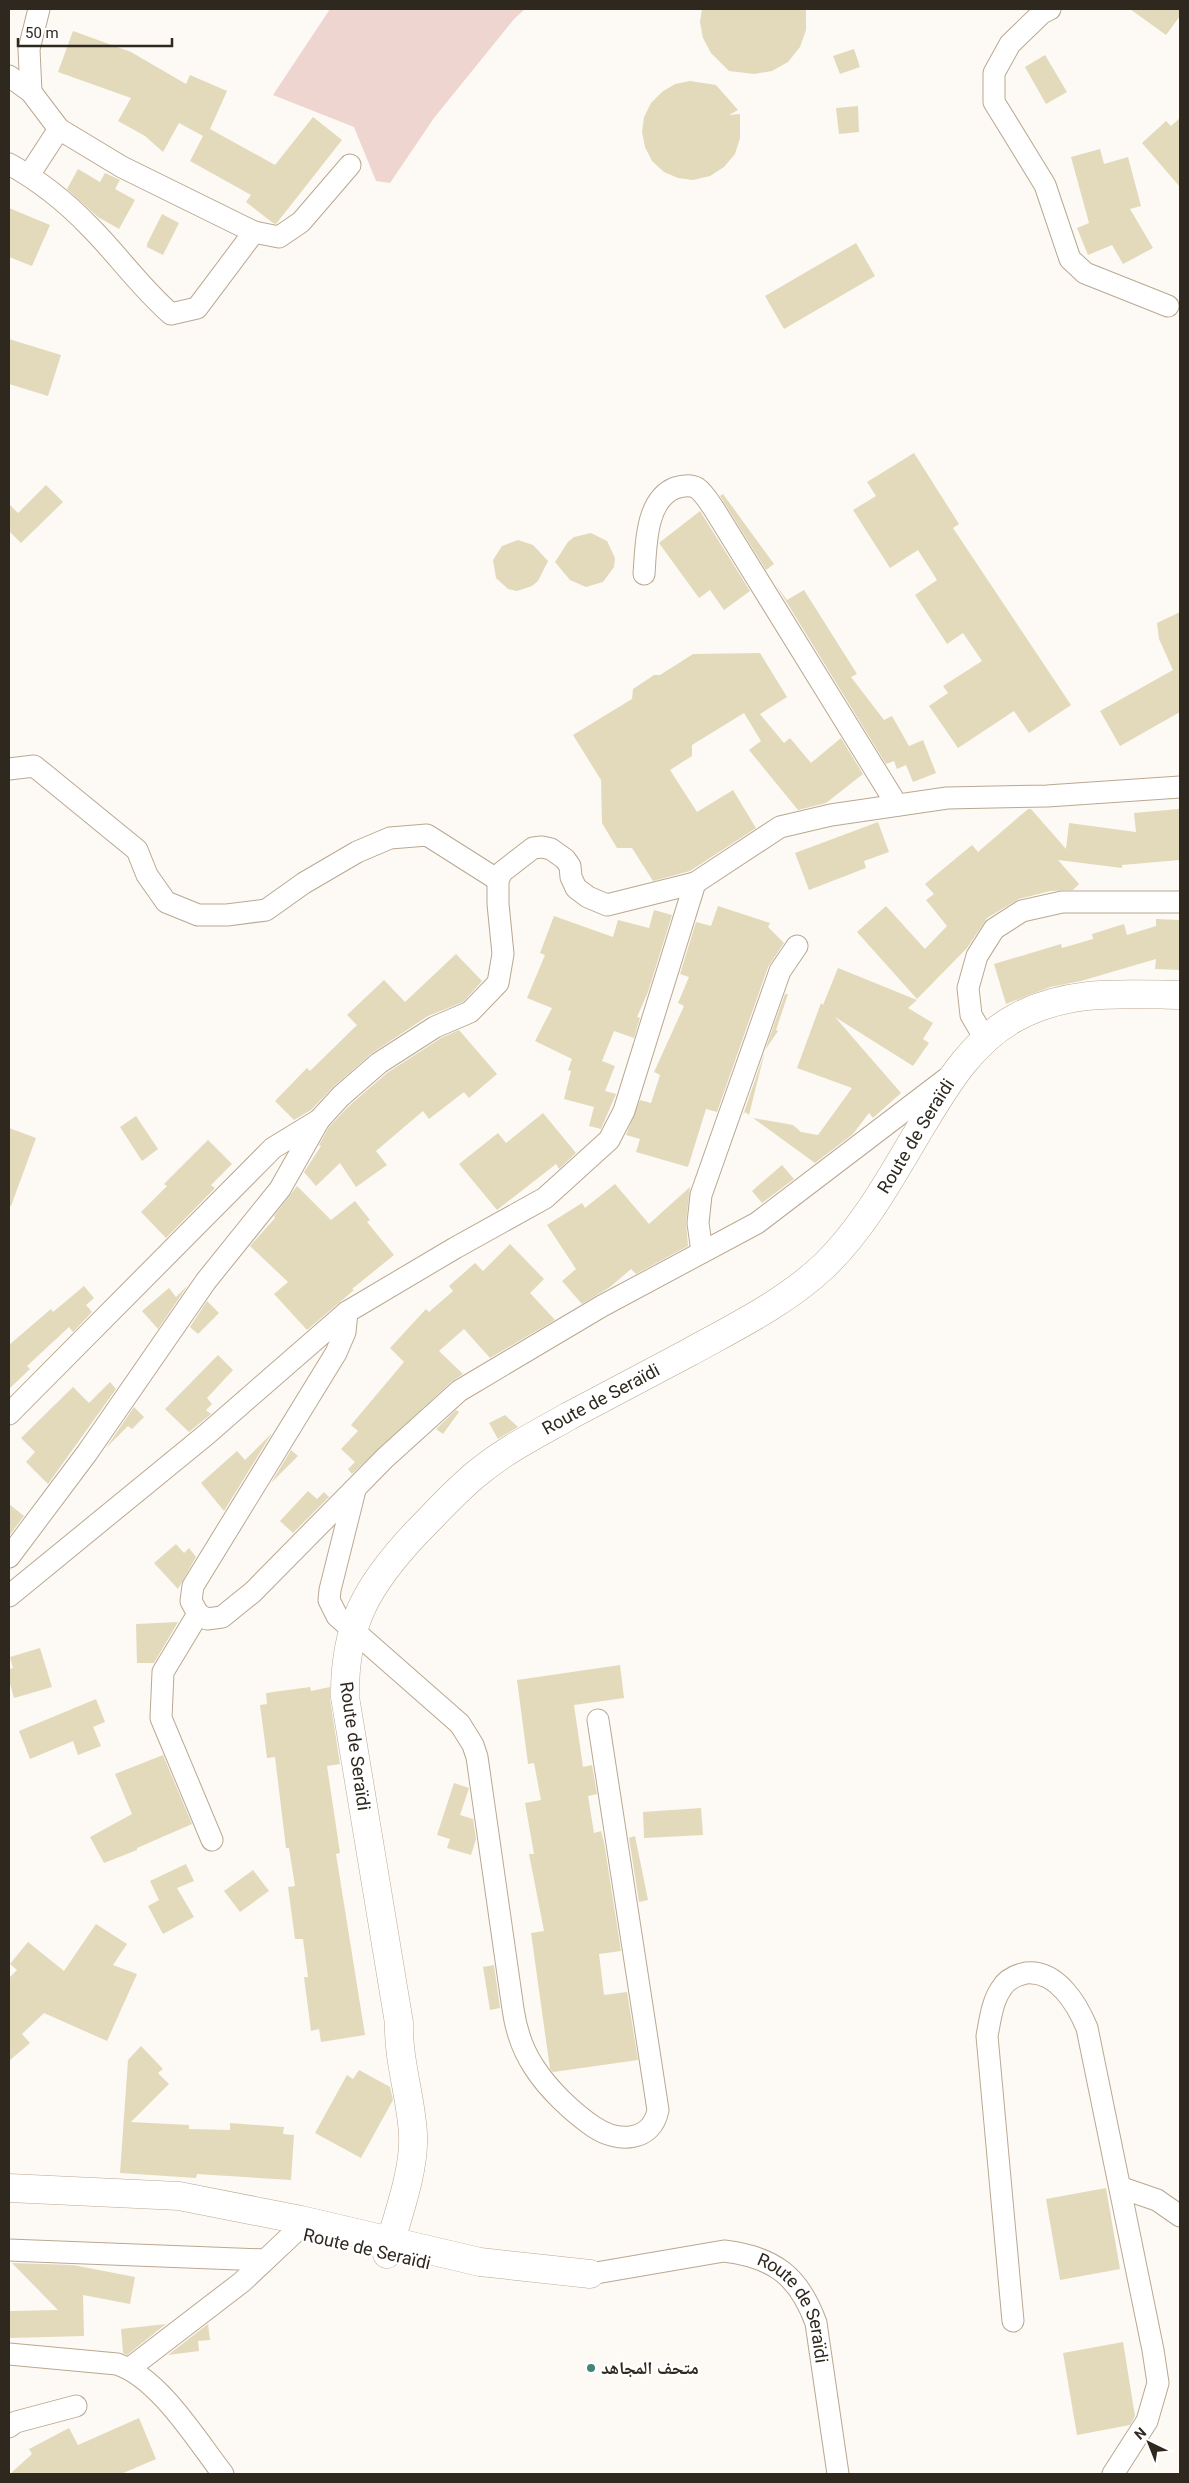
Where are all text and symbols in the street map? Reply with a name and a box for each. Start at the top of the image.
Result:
scale bar [18,15,171,47]
text: 50 m [25,24,59,42]
street label: Route de Seraïdi [873,1075,958,1197]
street label: Route de Seraïdi [538,1359,663,1439]
street label: Route de Seraïdi [336,1680,375,1812]
street label: Route de Seraïdi [301,2224,433,2273]
street label: Route de Seraïdi [754,2248,833,2364]
place label: متحف المجاهد [601,2357,699,2378]
marker: متحف المجاهد [585,2362,597,2374]
north arrow [1124,2418,1174,2468]
text: N [1131,2424,1149,2443]

